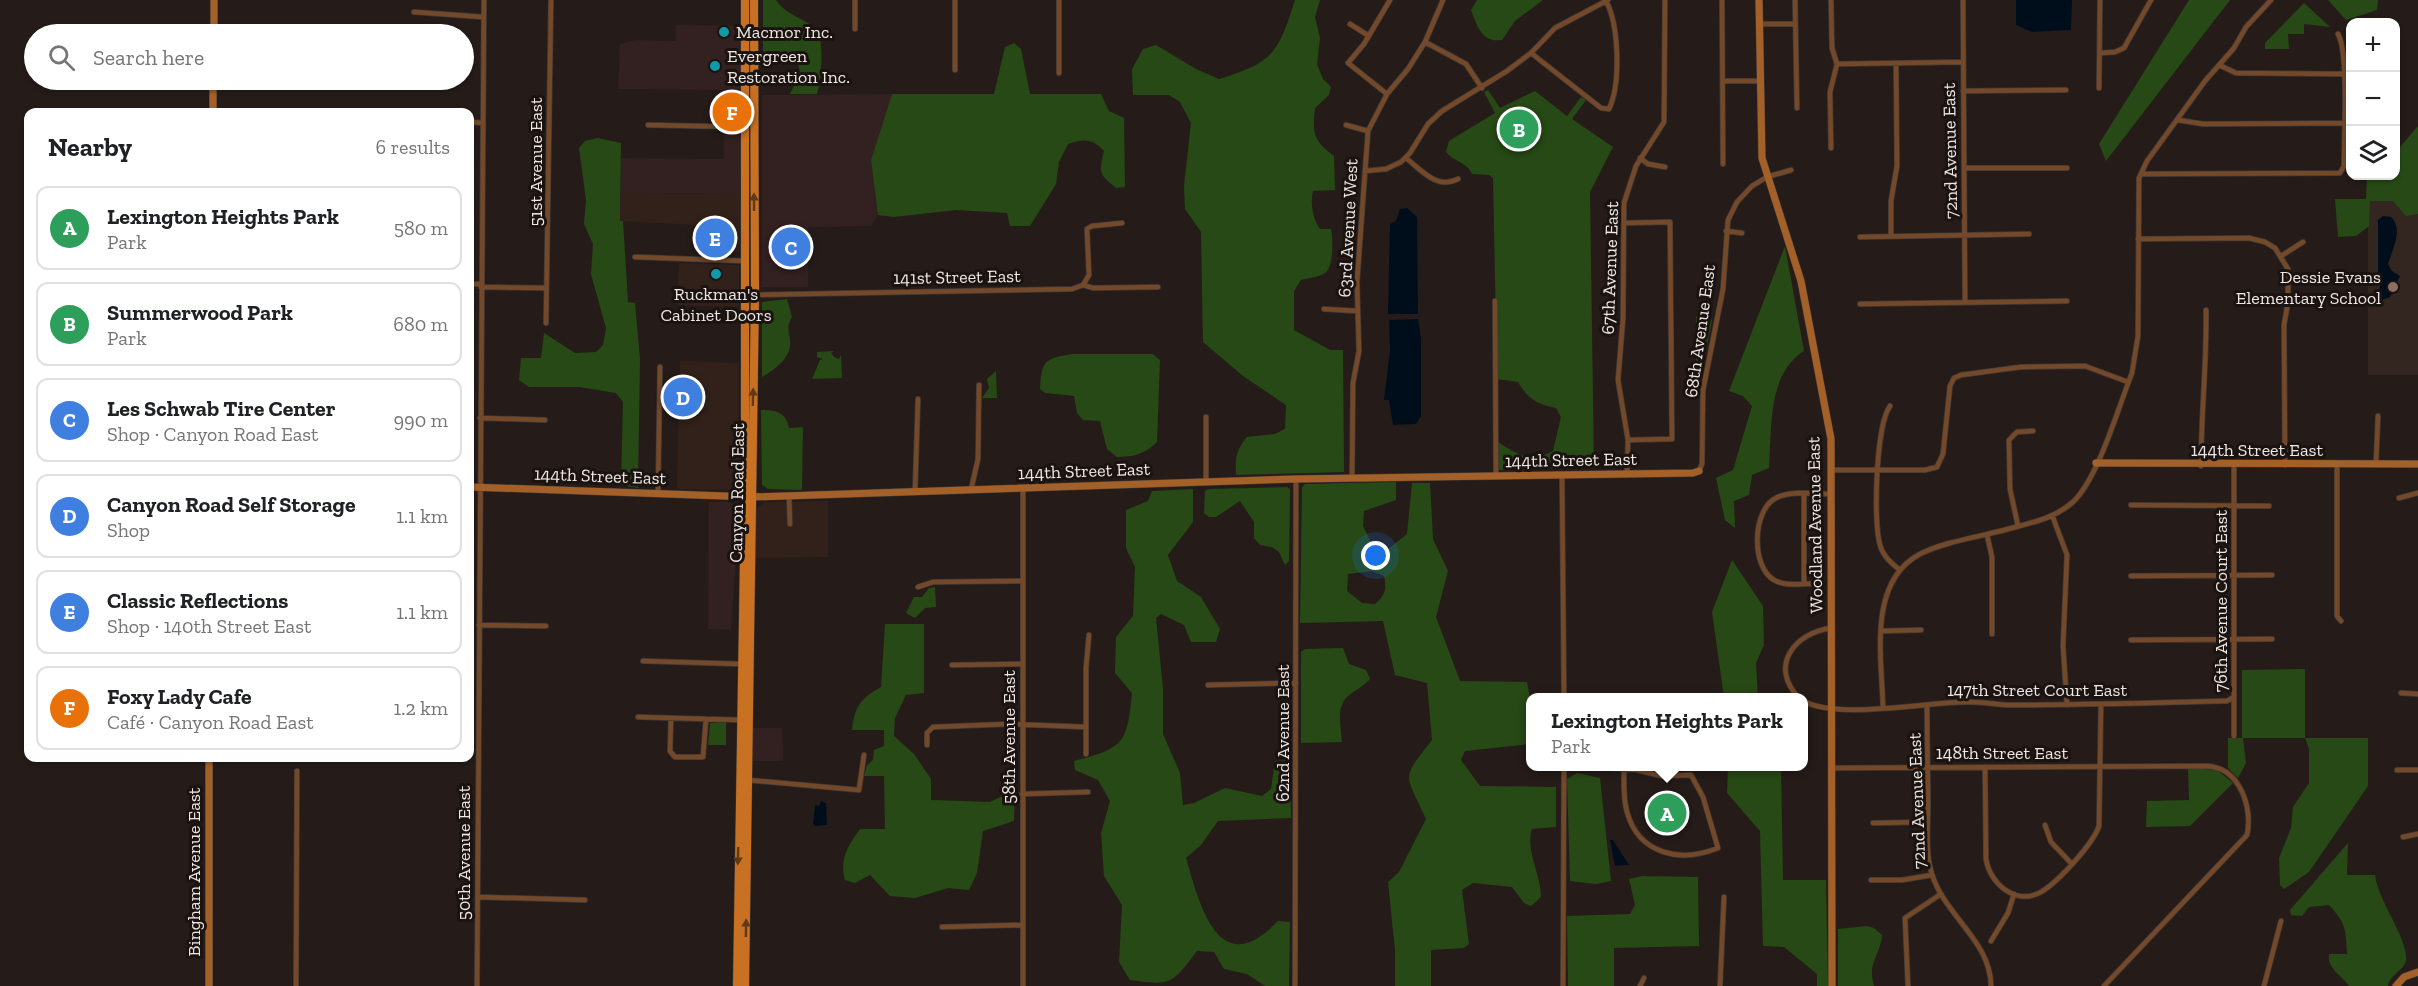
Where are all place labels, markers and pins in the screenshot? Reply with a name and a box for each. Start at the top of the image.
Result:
place label: Macmor Inc. [736,21,833,43]
marker: Macmor Inc. [717,25,731,39]
place label: Evergreen Restoration Inc. [727,45,850,88]
marker: Evergreen Restoration Inc. [708,59,722,73]
pin: F [712,90,752,134]
pin: B [1500,106,1538,152]
pin: E [696,216,734,260]
pin: C [772,224,810,270]
place label: Dessie Evans Elementary School [2236,266,2381,309]
marker: Ruckman's Cabinet Doors [709,267,723,281]
marker: Dessie Evans Elementary School [2386,280,2400,294]
place label: Ruckman's Cabinet Doors [660,283,772,326]
pin: D [664,374,702,420]
pin: A [1648,790,1686,836]

